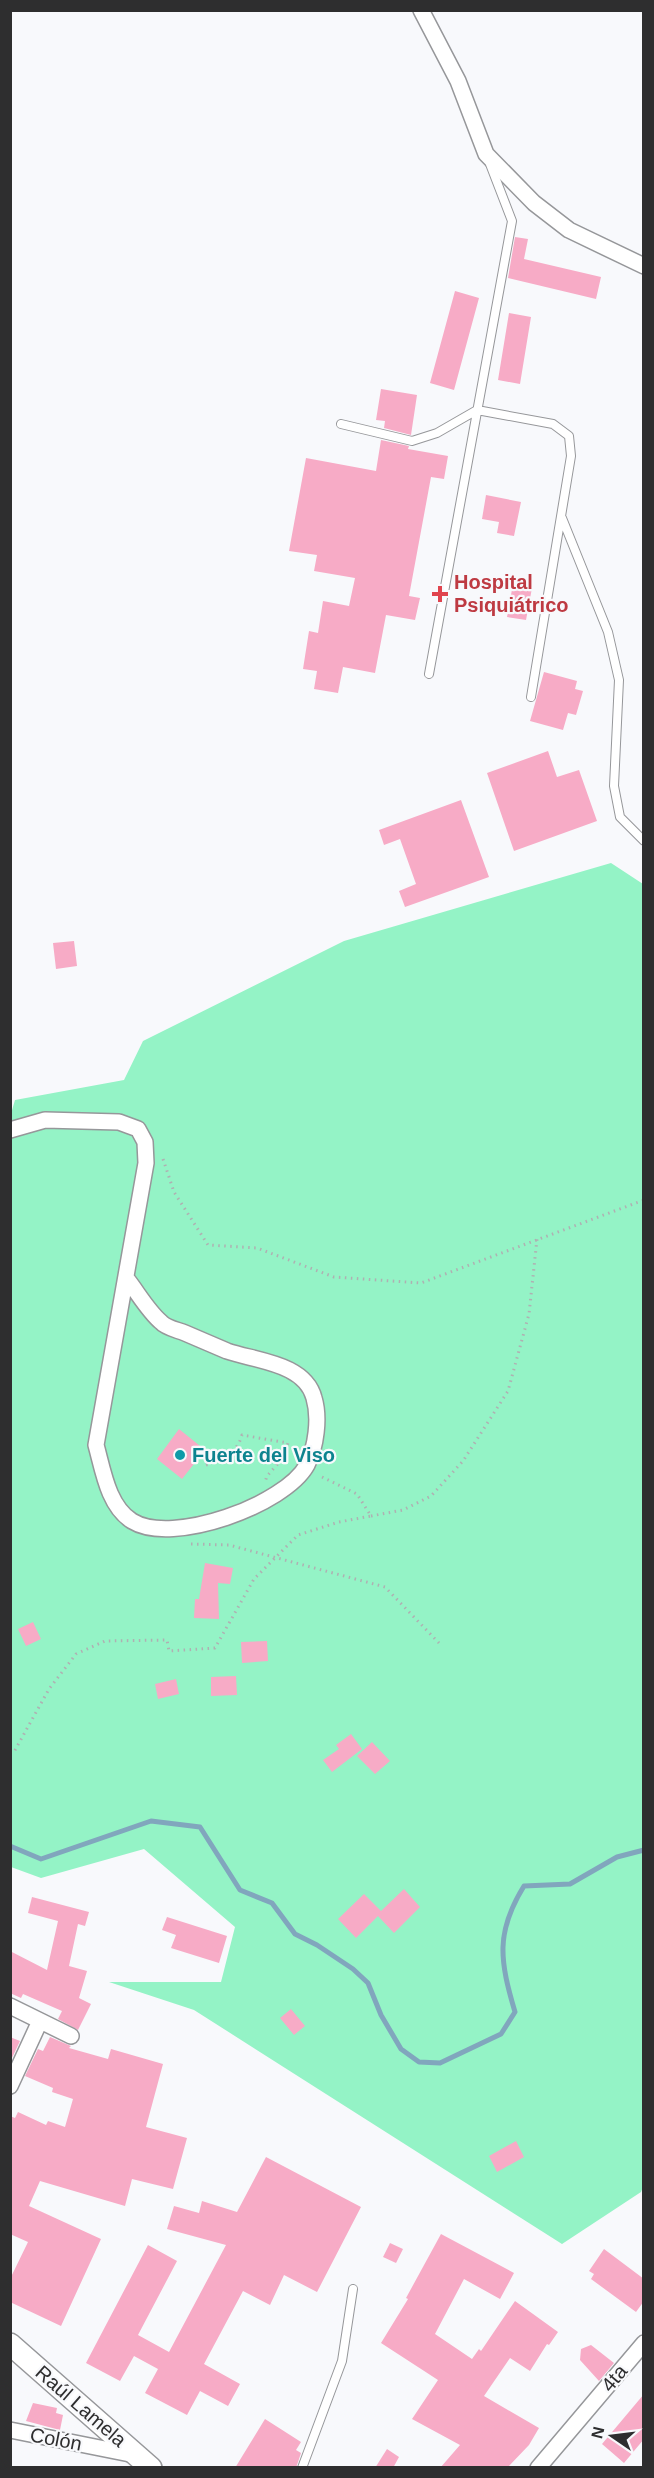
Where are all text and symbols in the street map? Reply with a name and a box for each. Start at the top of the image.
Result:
place label: Hospital Psiquiátrico [454,571,568,616]
marker: Hospital Psiquiátrico [431,585,449,603]
place label: Fuerte del Viso [192,1444,335,1466]
marker: Fuerte del Viso [173,1448,187,1462]
street label: 4ta [597,2360,632,2396]
street label: Raúl Lamela [31,2361,131,2452]
north arrow [582,2406,642,2466]
street label: Colón [28,2423,84,2455]
text: N [588,2425,608,2440]

